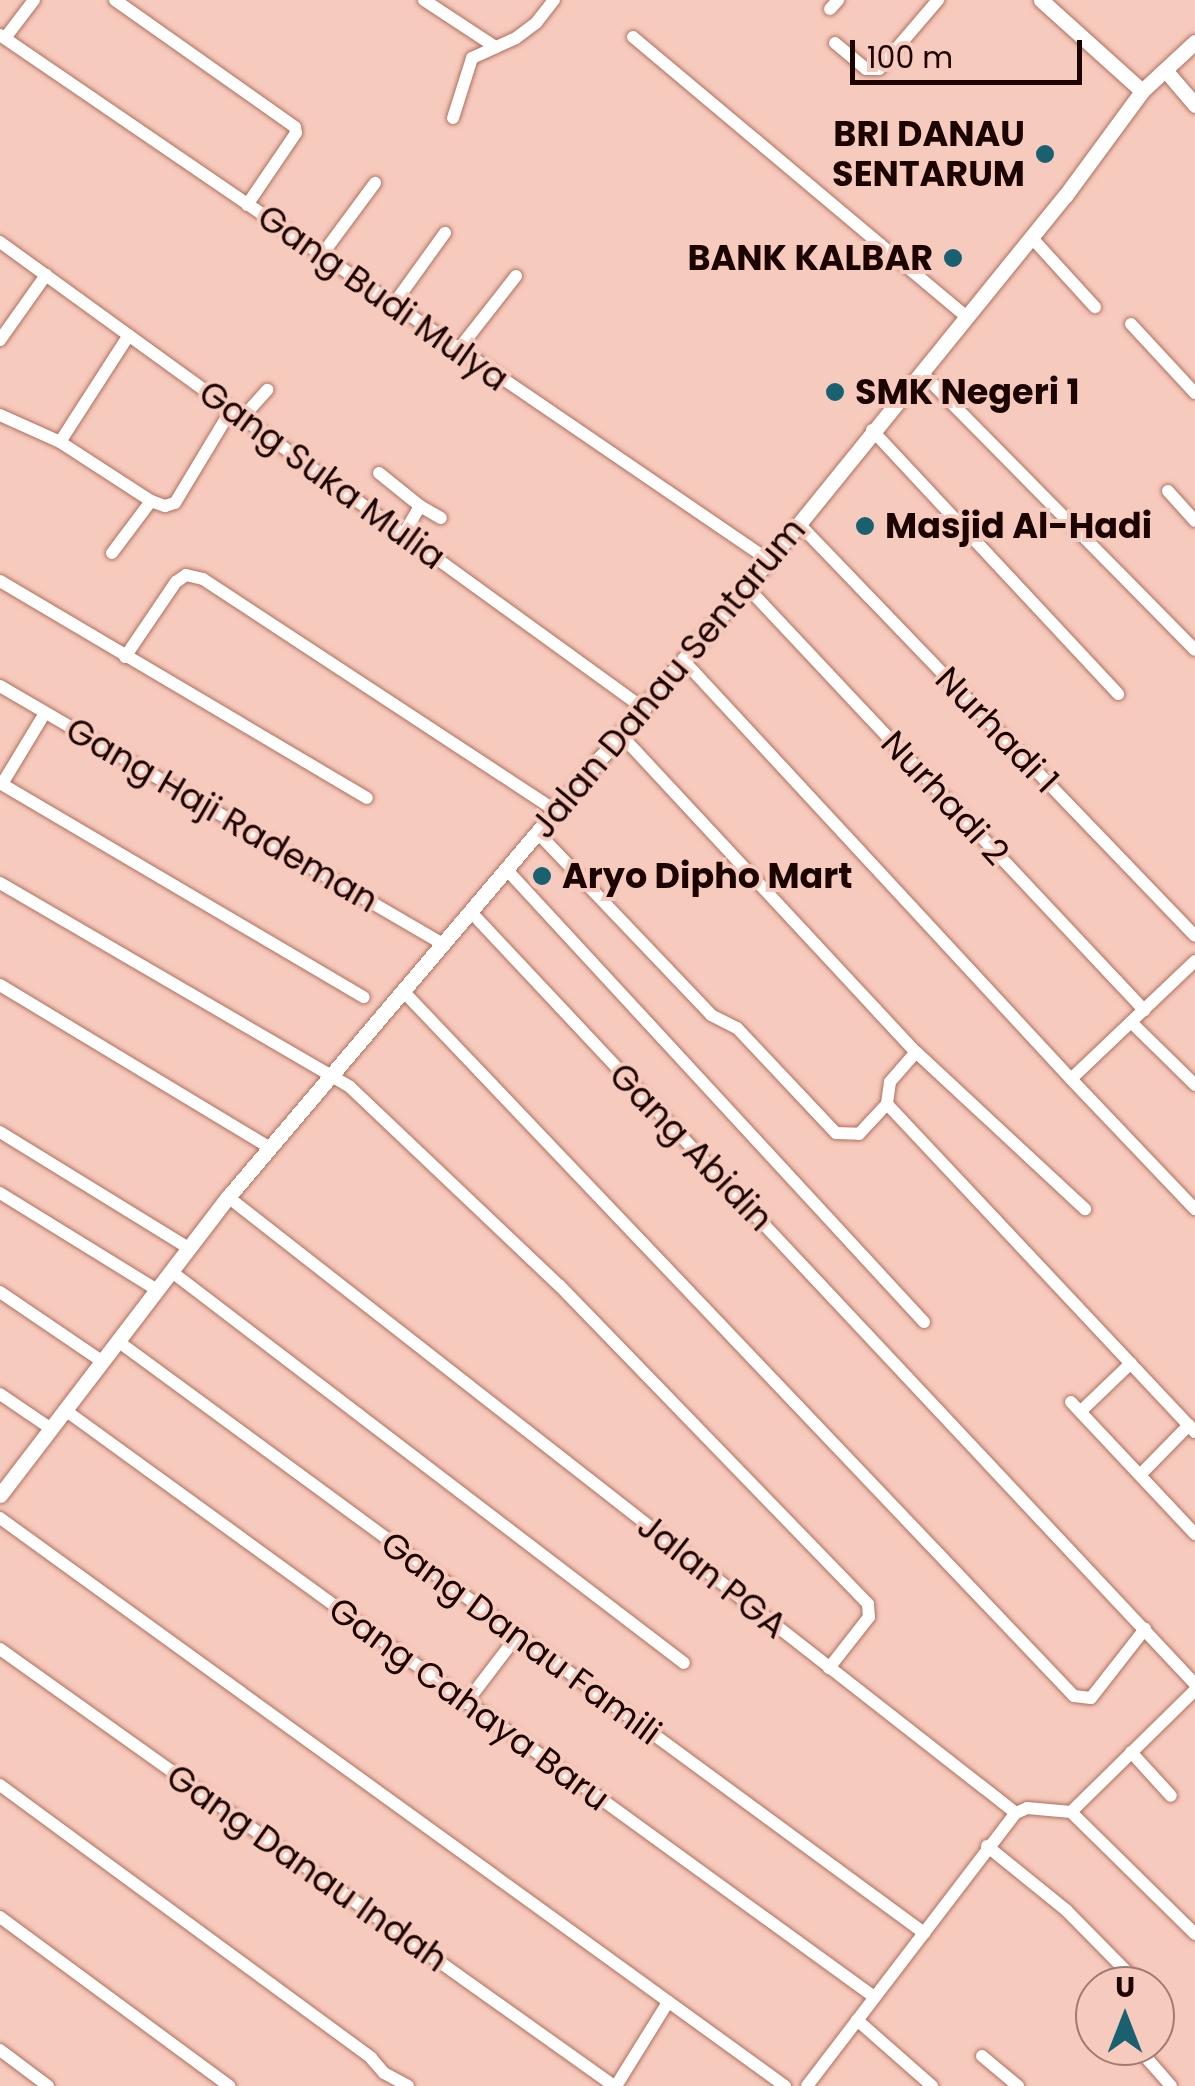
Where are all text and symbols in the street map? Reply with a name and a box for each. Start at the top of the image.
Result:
scale bar [855,20,1088,82]
text: 100 m [867,36,953,79]
place label: BRI DANAU SENTARUM [832,113,1025,195]
marker: BRI DANAU SENTARUM [1034,143,1056,165]
street label: Gang Budi Mulya [250,196,516,400]
place label: BANK KALBAR [687,237,933,279]
marker: BANK KALBAR [942,247,964,269]
place label: SMK Negeri 1 [855,371,1080,413]
street label: Gang Suka Mulia [191,372,453,578]
marker: SMK Negeri 1 [824,381,846,403]
place label: Masjid Al-Hadi [885,505,1152,547]
street label: Jalan Danau Sentarum [522,509,814,847]
marker: Masjid Al-Hadi [854,515,876,537]
street label: Nurhadi 1 [927,658,1067,802]
street label: Gang Haji Rademan [59,709,385,921]
street label: Nurhadi 2 [872,722,1018,874]
place label: Aryo Dipho Mart [562,855,853,897]
marker: Aryo Dipho Mart [531,865,553,887]
street label: Gang Abidin [601,1054,781,1240]
street label: Jalan PGA [629,1505,795,1647]
street label: Gang Danau Famili [373,1522,669,1754]
street label: Gang Cahaya Baru [321,1588,617,1820]
street label: Gang Danau Indah [158,1755,456,1981]
north arrow [1075,1966,1175,2066]
text: U [1115,1968,1135,2007]

